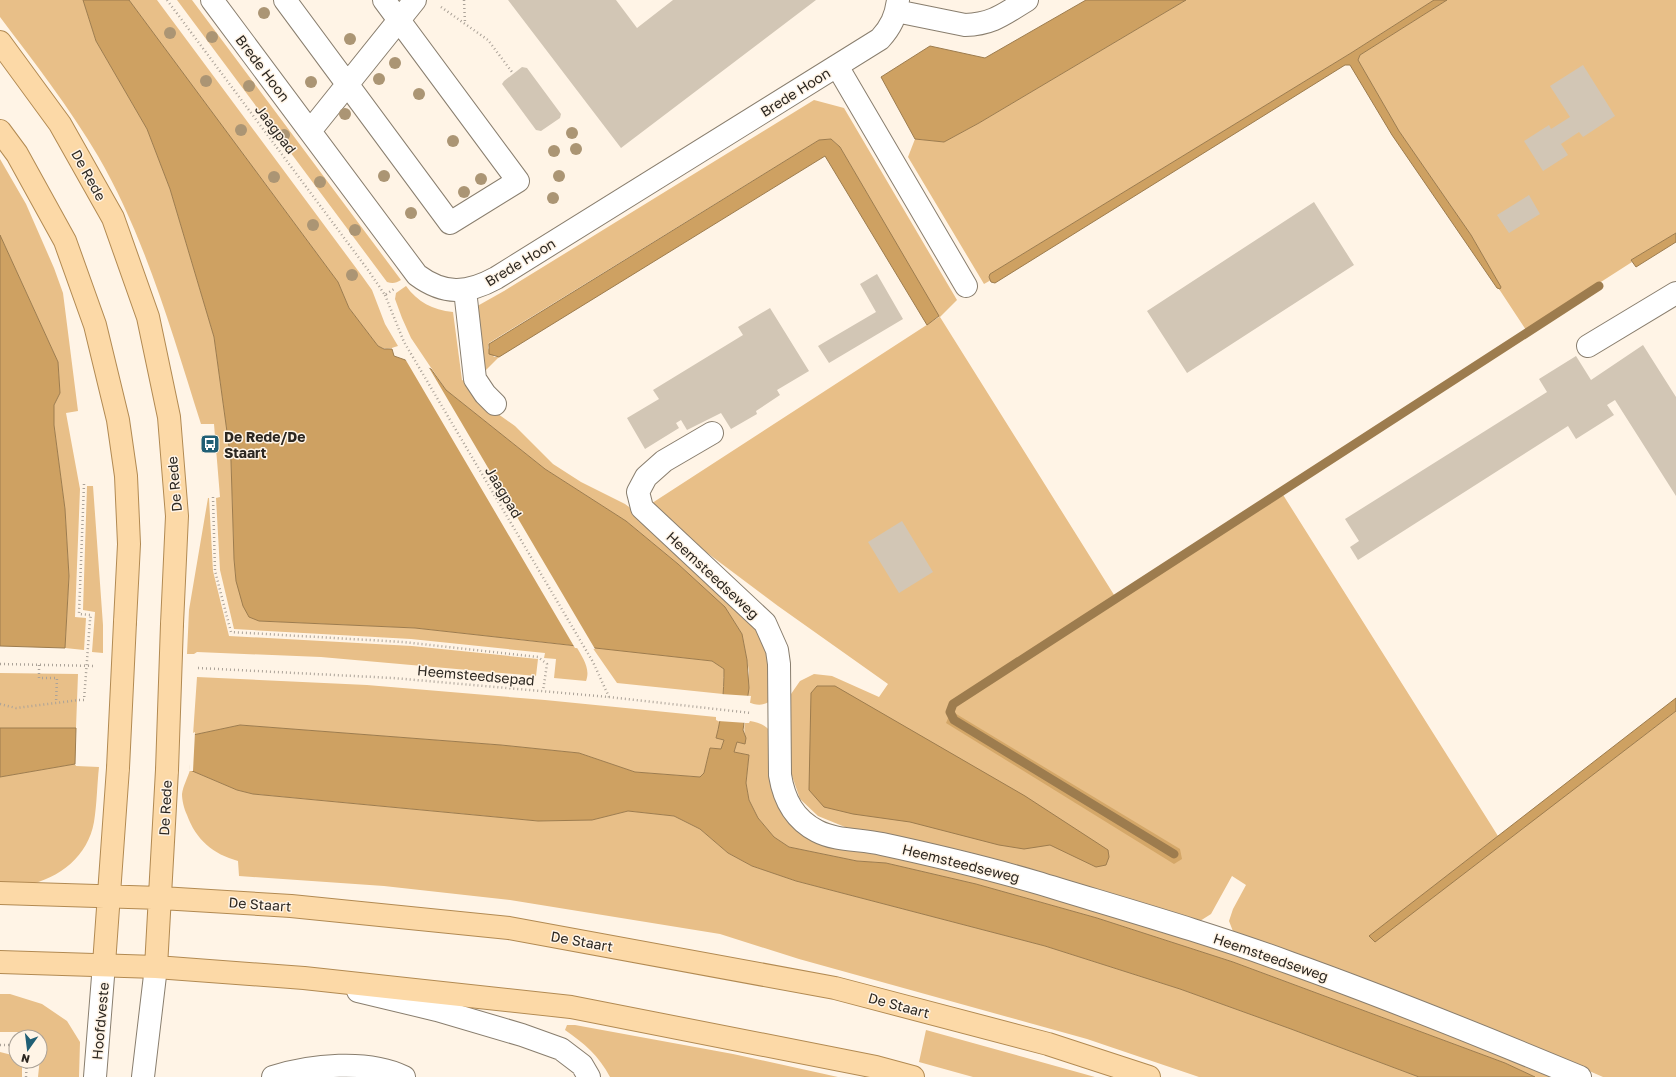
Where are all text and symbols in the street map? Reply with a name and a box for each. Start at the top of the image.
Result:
street label: Brede Hoon [232,31,294,105]
street label: Brede Hoon [757,64,833,120]
street label: Jaagpad [252,101,300,157]
street label: De Rede [68,147,110,203]
street label: Brede Hoon [482,234,558,290]
place label: De Rede/De Staart [224,428,305,461]
bus stop icon: De Rede/De Staart [199,433,221,455]
street label: De Rede [163,456,185,512]
street label: Jaagpad [482,463,526,521]
street label: Heemsteedseweg [663,528,763,622]
street label: Heemsteedsepad [417,661,535,689]
street label: De Rede [155,780,175,836]
street label: Heemsteedseweg [900,840,1022,886]
street label: De Staart [228,893,292,915]
street label: De Staart [550,927,614,955]
street label: Heemsteedseweg [1211,929,1331,985]
street label: Hoofdveste [88,982,112,1060]
street label: De Staart [866,989,932,1021]
north arrow [8,1029,48,1069]
text: N [20,1052,31,1067]

